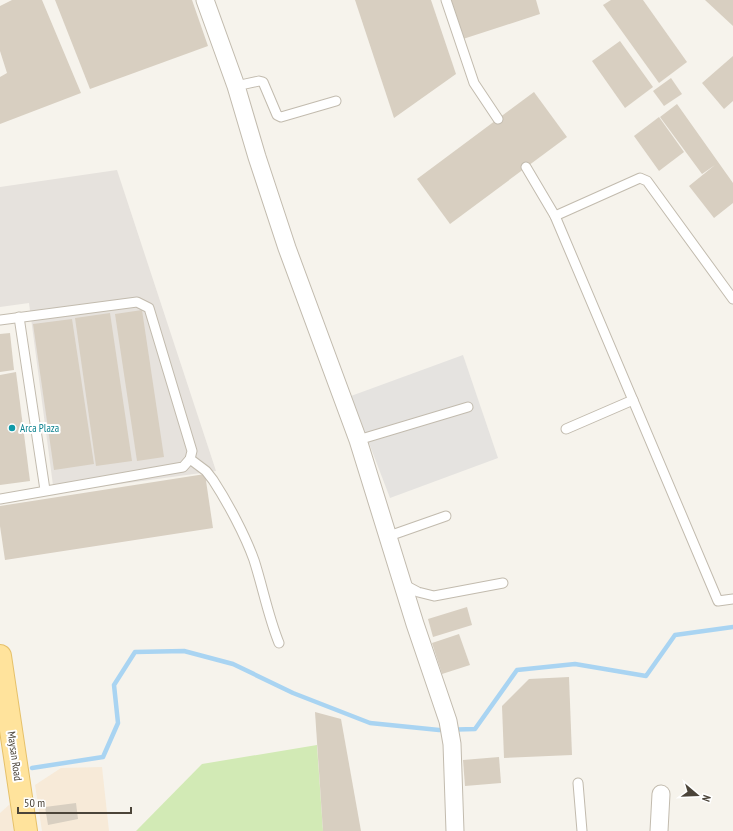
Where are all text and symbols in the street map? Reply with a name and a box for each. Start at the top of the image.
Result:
place label: Arca Plaza [20,421,59,435]
marker: Arca Plaza [7,423,17,433]
street label: Maysan Road [5,730,25,782]
north arrow [677,775,717,815]
scale bar [18,789,131,815]
text: N [699,793,714,803]
text: 50 m [24,795,45,810]

